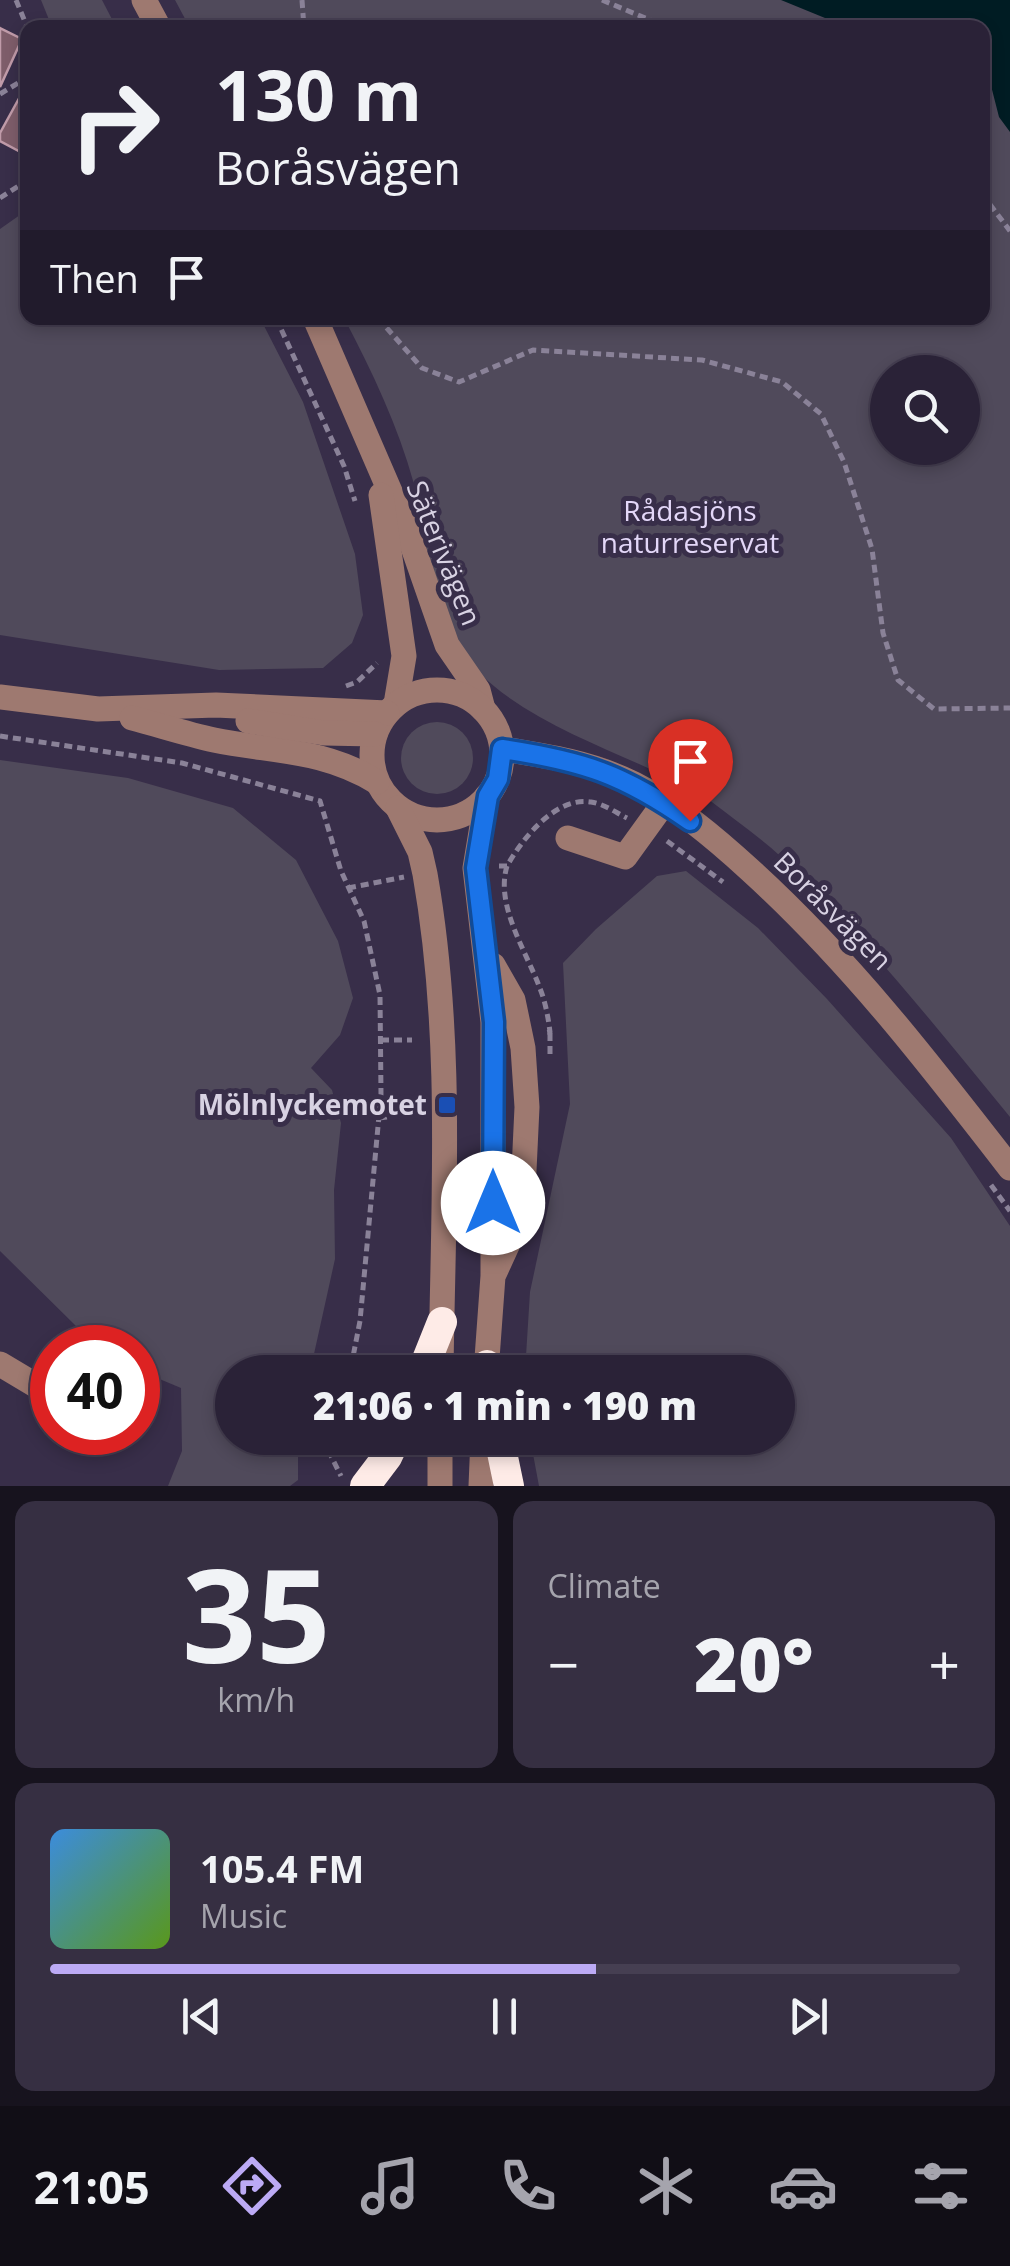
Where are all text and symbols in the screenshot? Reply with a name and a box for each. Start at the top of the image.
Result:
text: 130 m [215,46,422,142]
icon: right [50,60,180,190]
text: Boråsvägen [215,137,461,198]
icon: arrive [159,250,214,305]
text: Then [50,252,139,304]
map controls [870,355,980,465]
button: search [870,355,980,465]
street label: Säterivägen [399,475,491,631]
park label: Rådasjöns naturreservat [601,491,779,561]
pin [648,719,733,822]
icon: arrive [663,734,718,789]
street label: Boråsvägen [766,843,901,978]
place label: Mölnlyckemotet [198,1085,427,1123]
marker: Mölnlyckemotet [436,1094,458,1116]
position arrow [441,1151,545,1255]
speed limit sign: 40 [30,1325,160,1455]
text: 21:06 · 1 min · 190 m [313,1379,697,1431]
text: 35 [182,1524,331,1701]
text: Climate [548,1564,661,1607]
text: 20° [694,1612,814,1714]
text: − [548,1626,579,1701]
text: + [929,1626,960,1701]
text: km/h [217,1678,295,1721]
text: 105.4 FM [200,1842,364,1894]
text: Music [200,1894,287,1937]
icon: previous [174,1989,229,2044]
icon: pause [477,1989,532,2044]
icon: next [781,1989,836,2044]
icon: directions [217,2151,287,2221]
icon: music [355,2151,425,2221]
icon: phone [493,2151,563,2221]
icon: climate [631,2151,701,2221]
icon: car [768,2151,838,2221]
icon: filters [906,2151,976,2221]
text: 21:05 [34,2156,150,2217]

